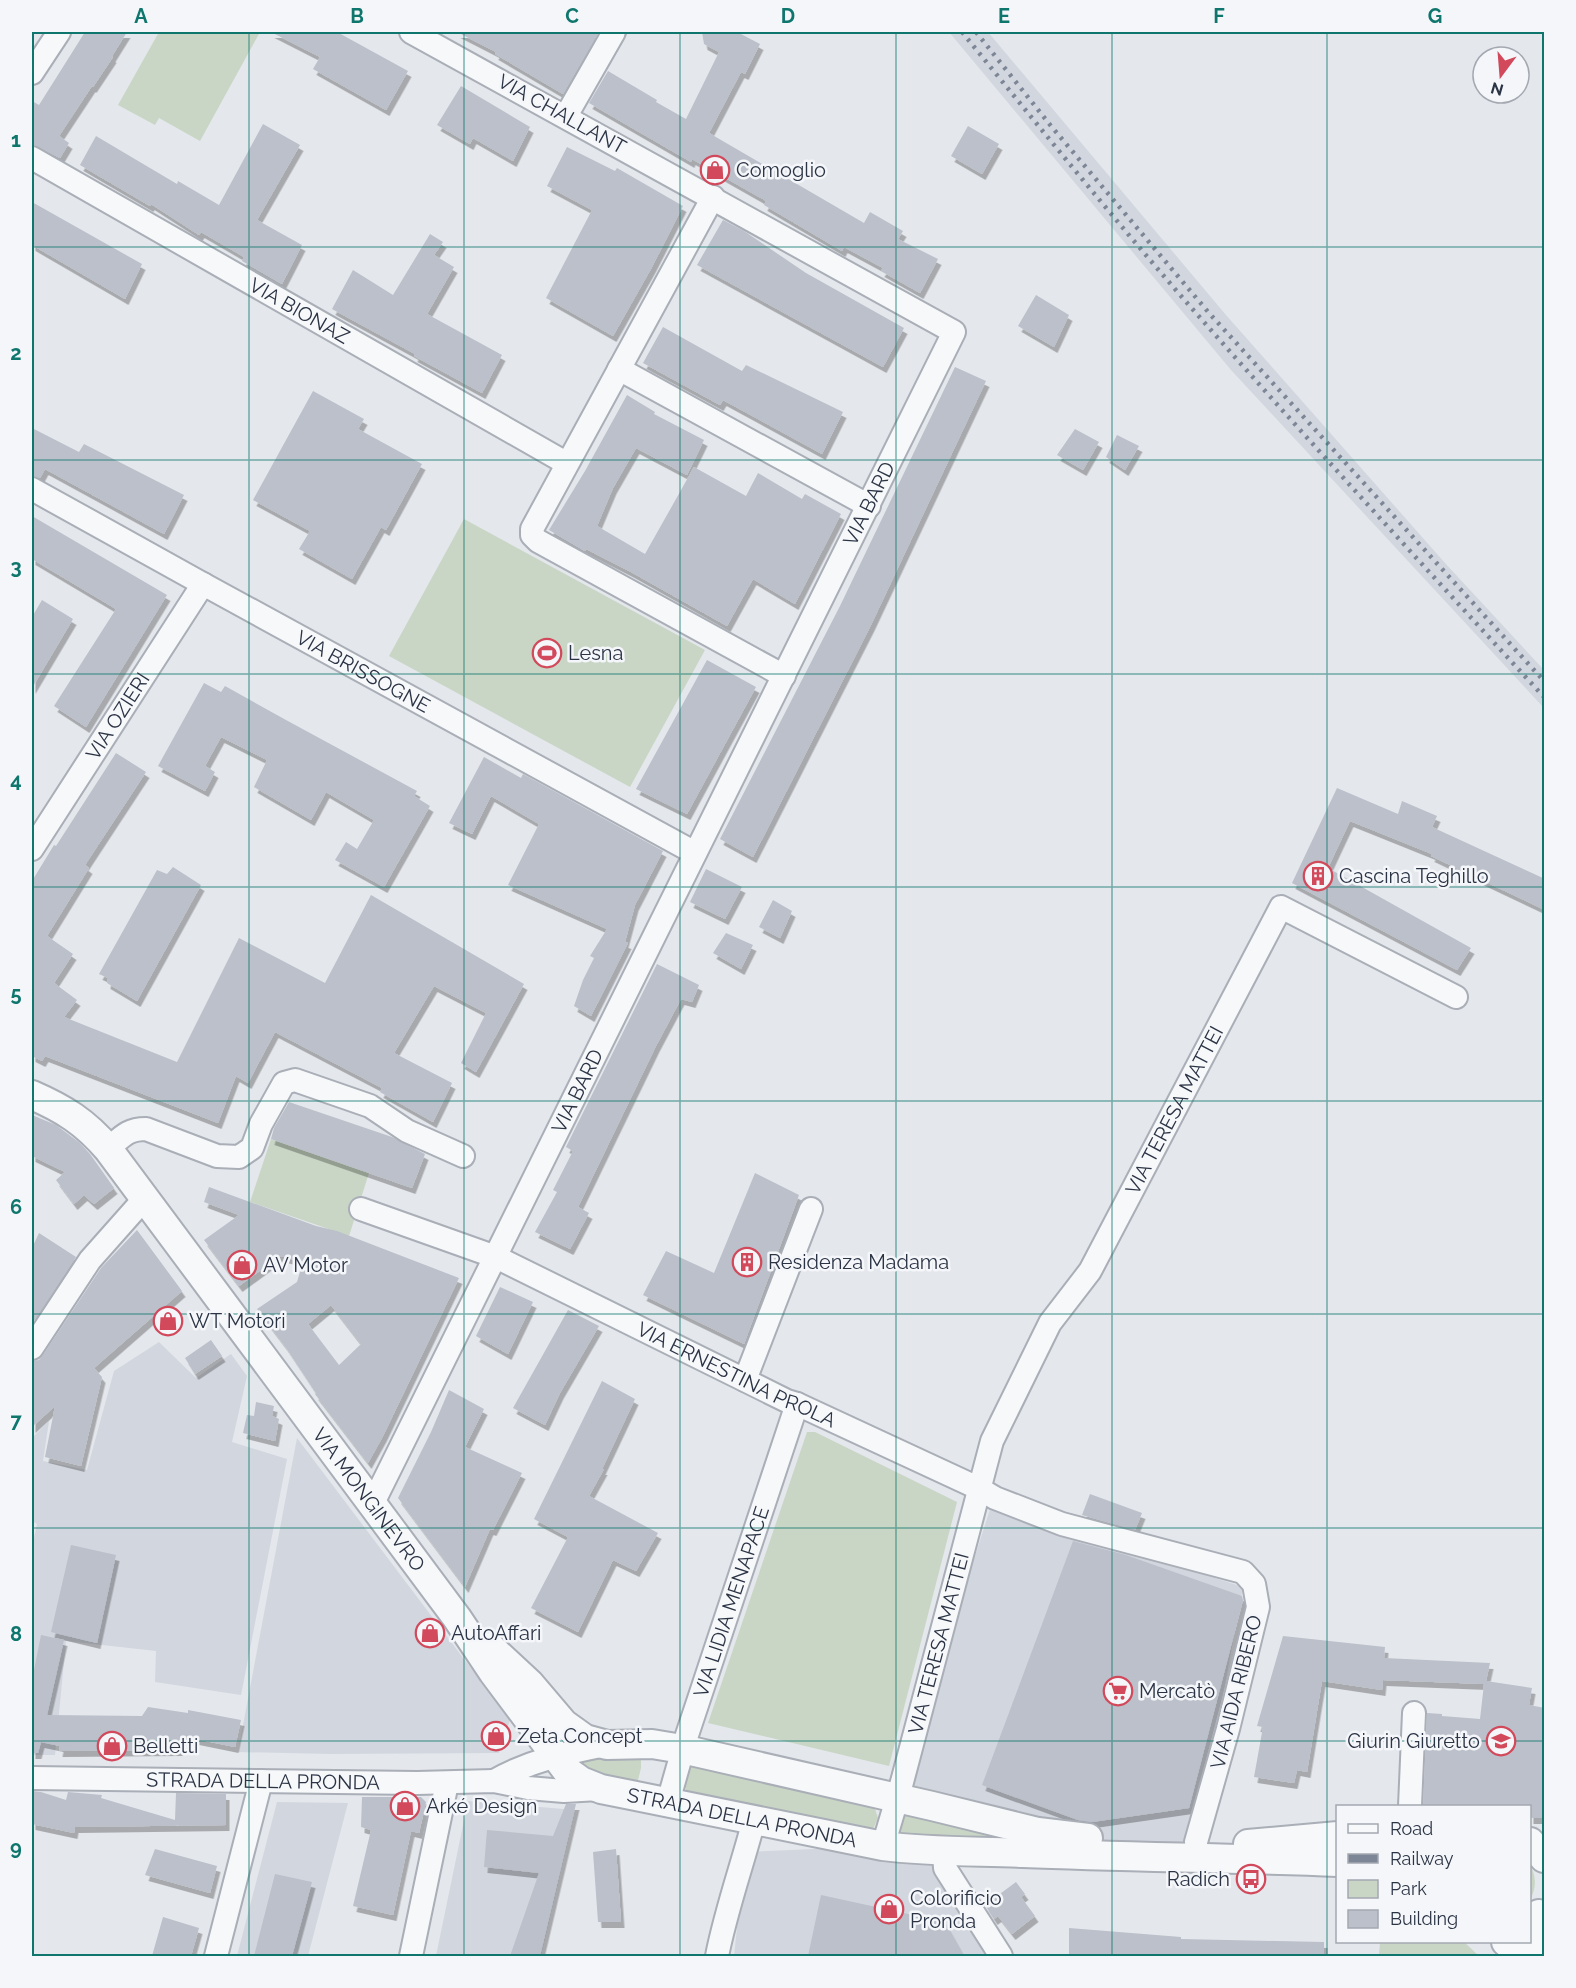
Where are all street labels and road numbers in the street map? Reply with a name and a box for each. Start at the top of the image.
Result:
street label: VIA CHALLANT [494,69,630,159]
street label: VIA BIONAZ [245,273,354,349]
street label: VIA BARD [838,458,900,549]
street label: VIA BRISSOGNE [292,625,434,718]
street label: VIA OZIERI [81,668,155,764]
street label: VIA TERESA MATTEI [1120,1022,1228,1199]
street label: VIA BARD [546,1045,608,1137]
street label: VIA ERNESTINA PROLA [633,1317,840,1433]
street label: VIA MONGINEVRO [307,1423,430,1576]
street label: VIA LIDIA MENAPACE [688,1503,774,1700]
street label: VIA TERESA MATTEI [903,1550,974,1737]
street label: VIA AIDA RIBERO [1205,1613,1267,1771]
street label: STRADA DELLA PRONDA [146,1767,381,1795]
street label: STRADA DELLA PRONDA [625,1783,860,1853]

